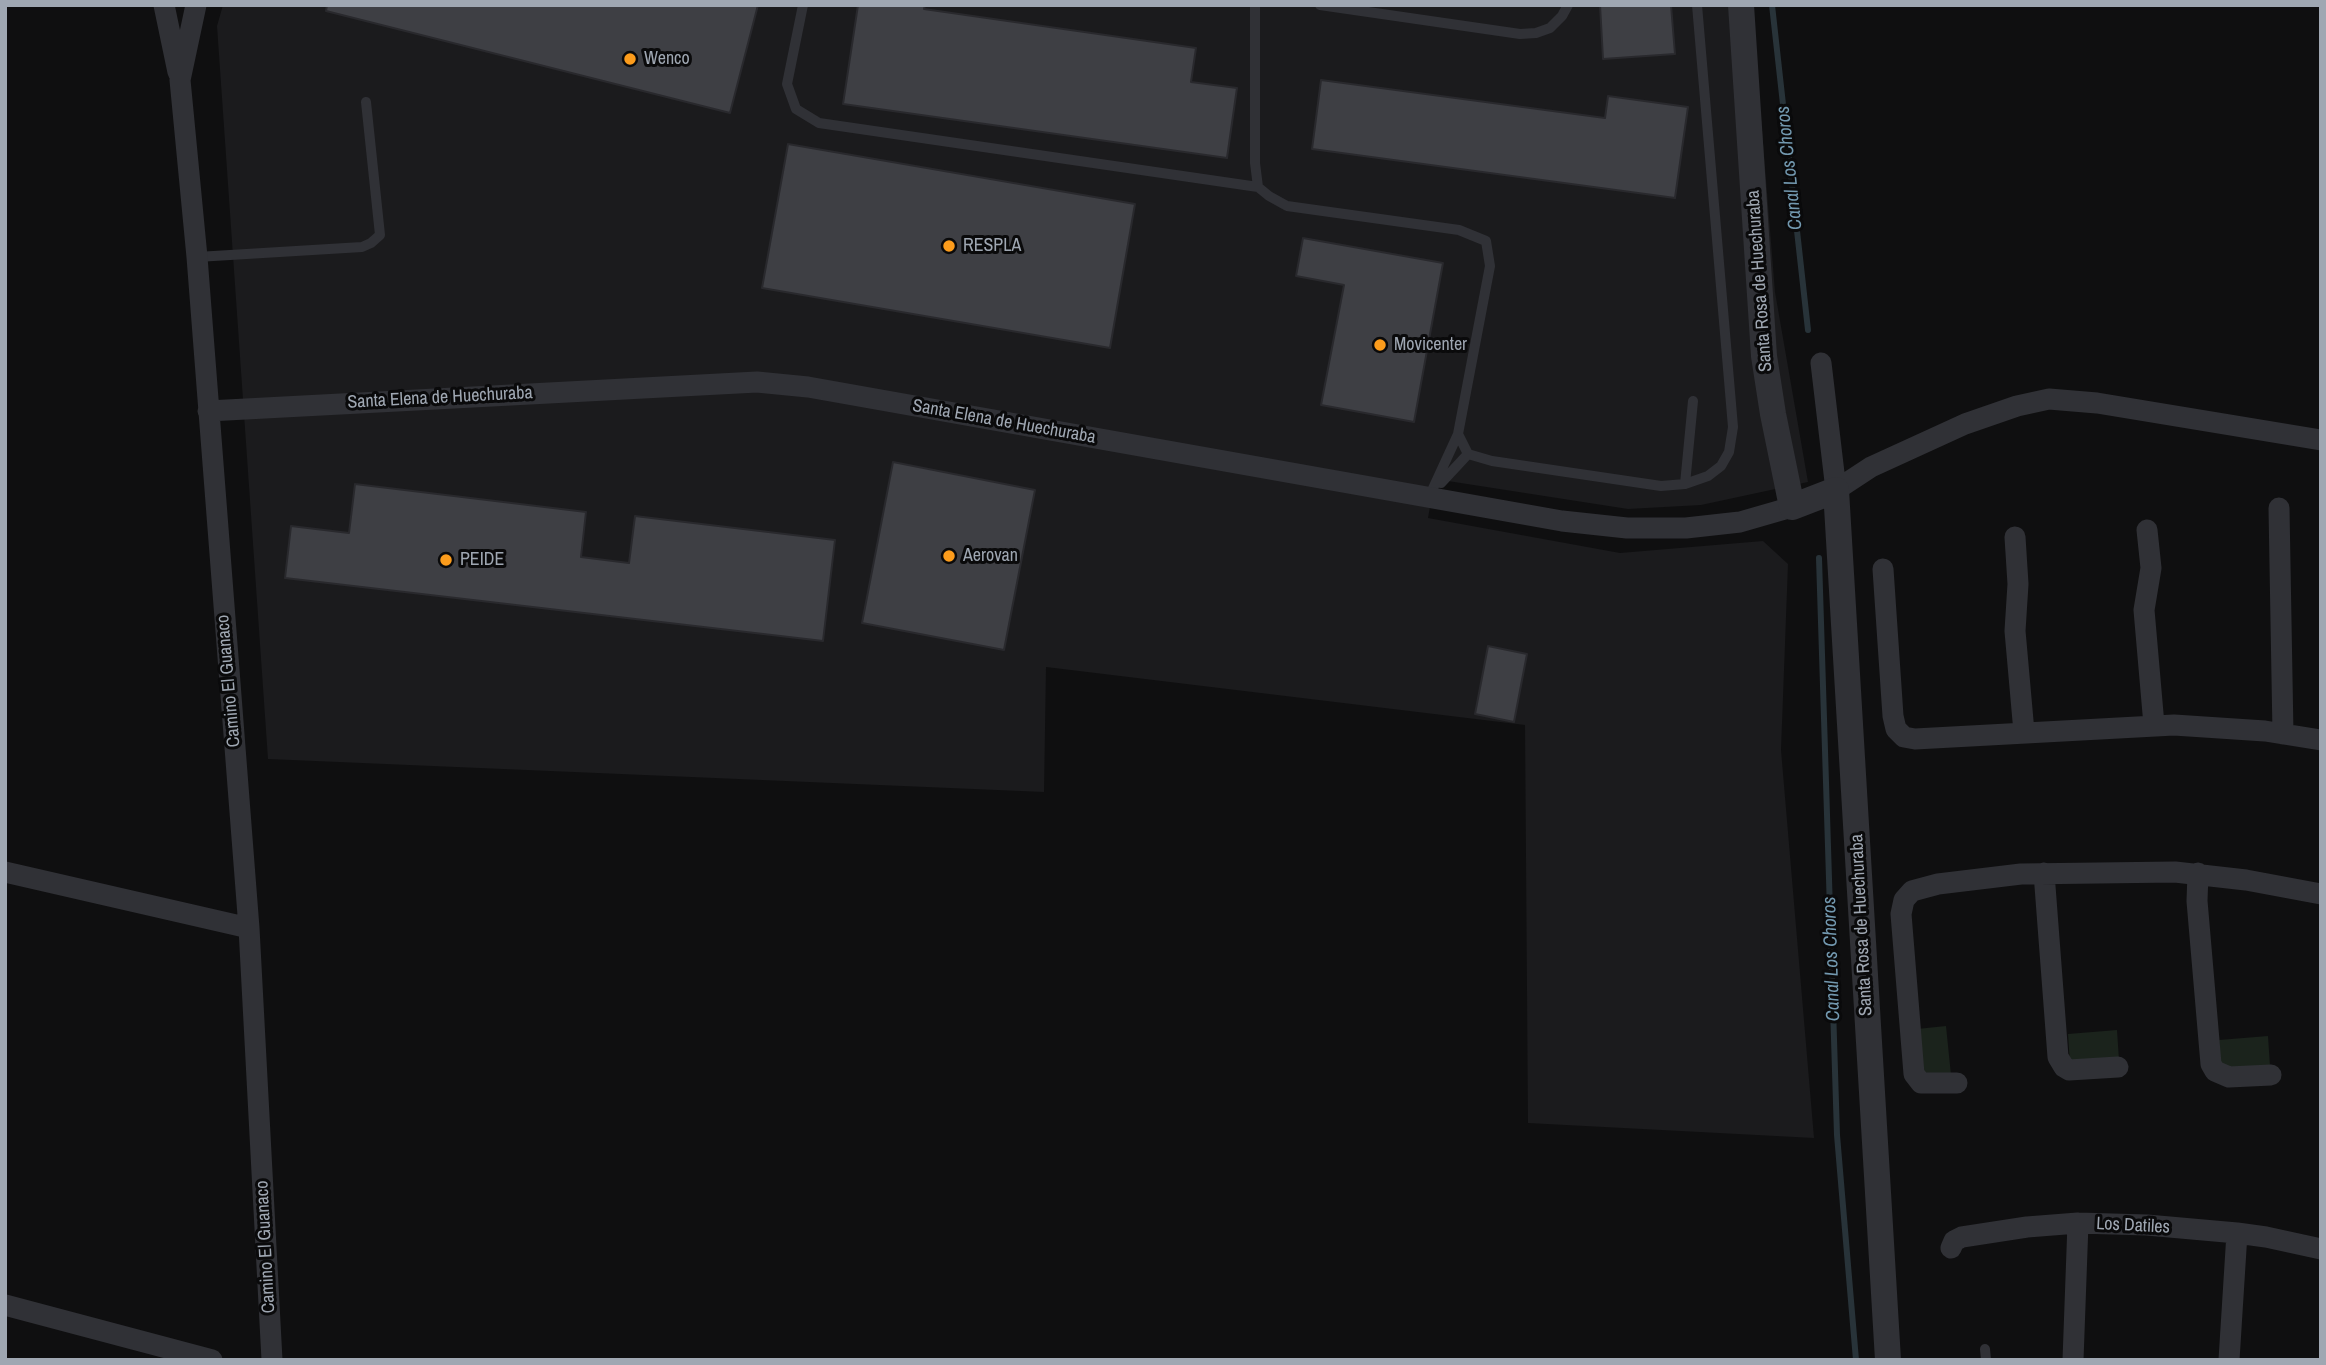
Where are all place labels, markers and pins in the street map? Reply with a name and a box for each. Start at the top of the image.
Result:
place label: Wenco [644,48,690,70]
marker: Wenco [622,51,638,67]
place label: RESPLA [963,235,1021,257]
marker: RESPLA [941,238,957,254]
place label: Movicenter [1394,334,1467,356]
marker: Movicenter [1372,337,1388,353]
place label: Aerovan [963,545,1018,567]
marker: Aerovan [941,548,957,564]
place label: PEIDE [460,549,504,571]
marker: PEIDE [438,552,454,568]

